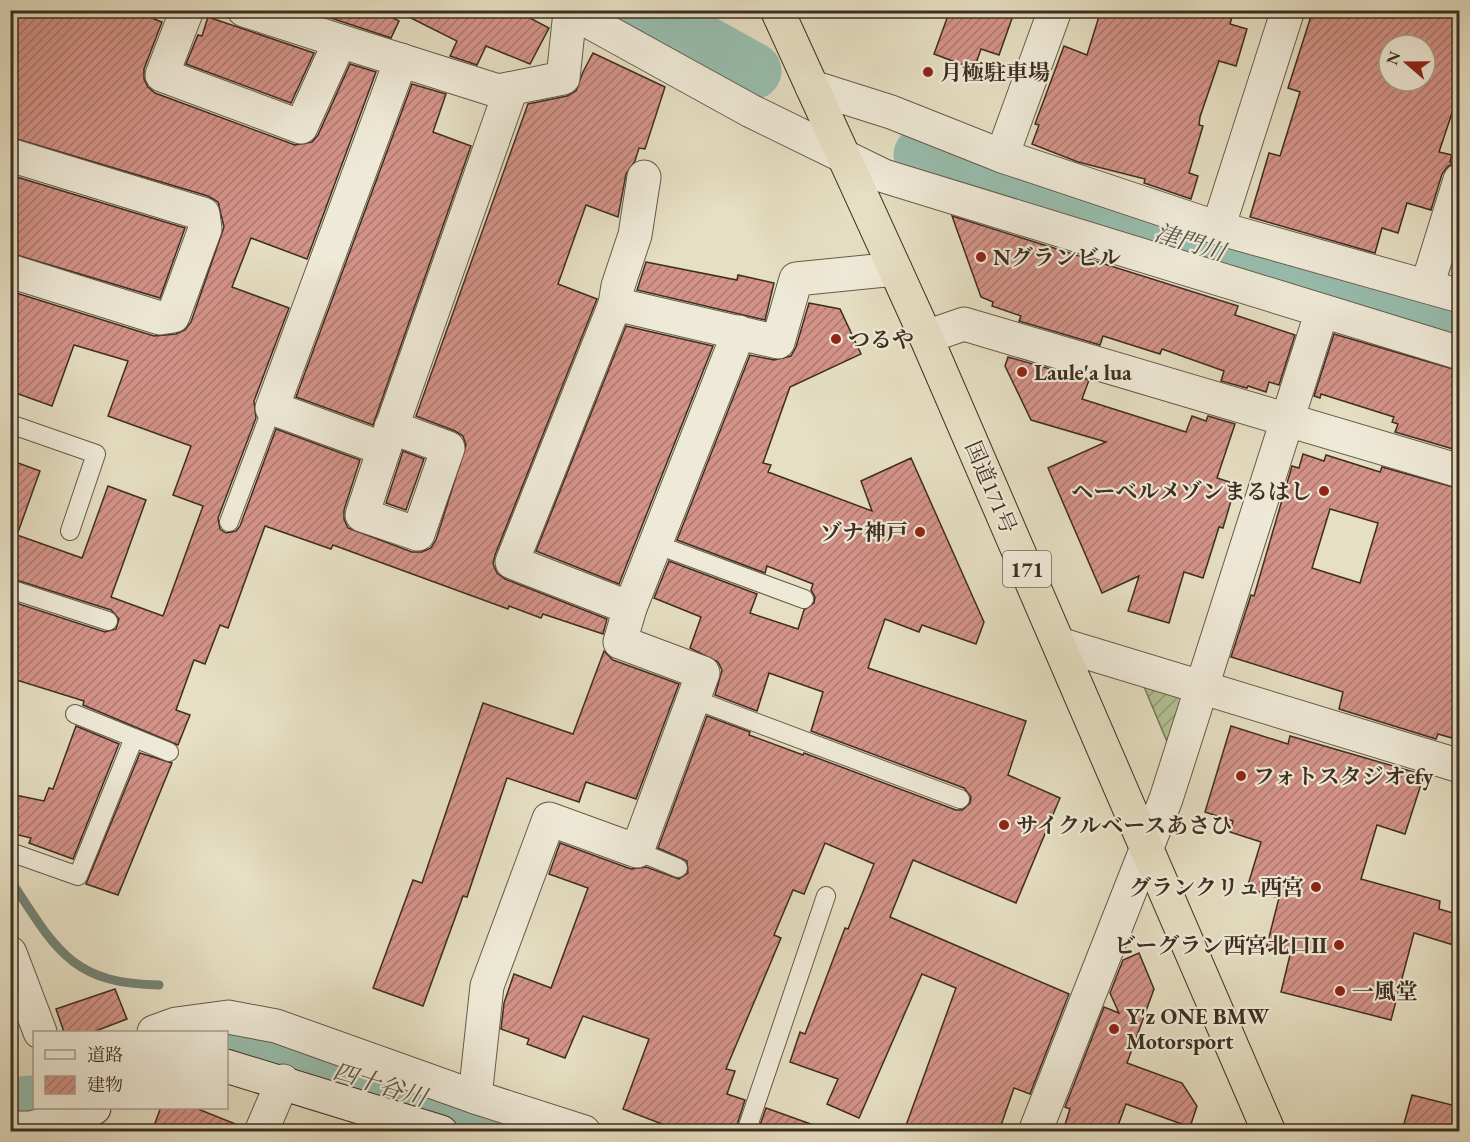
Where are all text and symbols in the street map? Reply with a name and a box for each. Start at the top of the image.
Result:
north arrow [1377,33,1437,93]
text: N [1381,48,1405,68]
place label: 月極駐車場 [940,58,1050,87]
marker: 月極駐車場 [921,65,935,79]
water label: 津門川 [1151,217,1232,268]
place label: Nグランビル [993,243,1121,272]
marker: Nグランビル [974,250,988,264]
place label: つるや [848,325,914,354]
marker: つるや [829,332,843,346]
place label: Laule'a lua [1034,358,1132,387]
marker: Laule'a lua [1015,365,1029,379]
street label: 国道171号 [959,436,1023,538]
place label: ヘーベルメゾンまるはし [1071,477,1312,506]
marker: ヘーベルメゾンまるはし [1317,484,1331,498]
place label: ゾナ神戸 [820,518,908,547]
marker: ゾナ神戸 [913,525,927,539]
road number: 171 [1003,551,1051,587]
place label: フォトスタジオefy [1253,762,1434,791]
marker: フォトスタジオefy [1234,769,1248,783]
place label: サイクルベースあさひ [1016,811,1232,840]
marker: サイクルベースあさひ [997,818,1011,832]
place label: グランクリュ西宮 [1129,873,1304,902]
marker: グランクリュ西宮 [1309,880,1323,894]
place label: ビーグラン西宮北口Ⅱ [1114,931,1327,960]
marker: ビーグラン西宮北口Ⅱ [1332,938,1346,952]
place label: 一風堂 [1352,977,1418,1006]
marker: 一風堂 [1333,984,1347,998]
place label: Y'z ONE BMW Motorsport [1126,1002,1270,1056]
marker: Y'z ONE BMW Motorsport [1107,1022,1121,1036]
legend [33,1031,228,1109]
text: 道路 [87,1043,123,1066]
water label: 四十谷川 [330,1055,433,1114]
text: 建物 [87,1073,123,1096]

